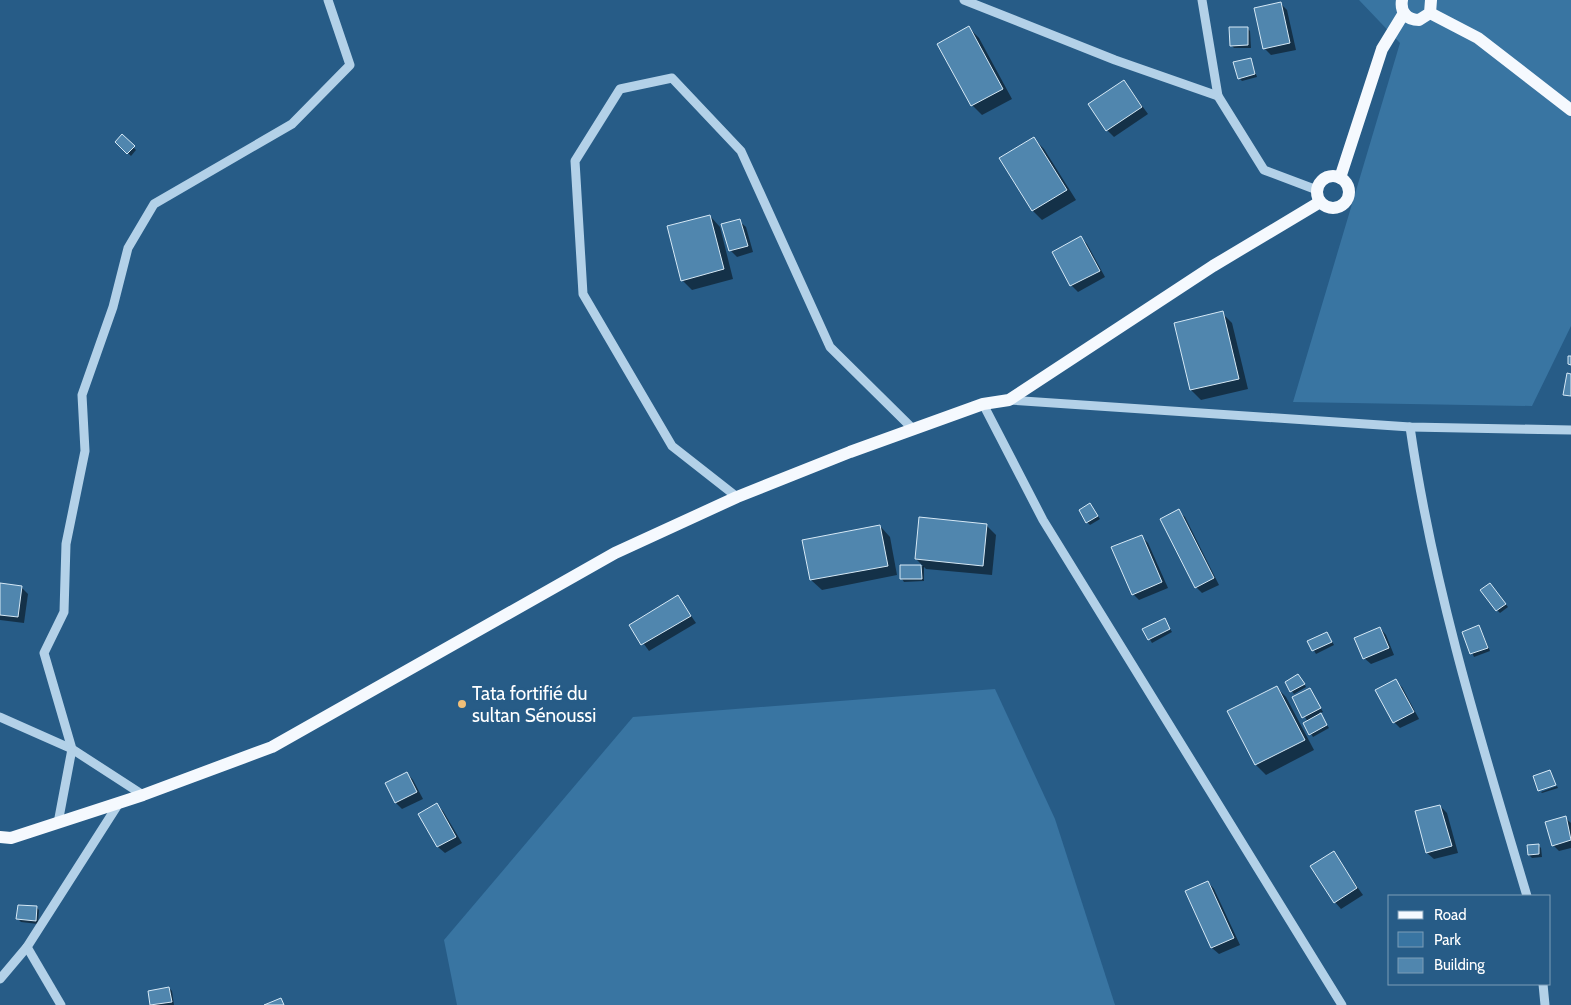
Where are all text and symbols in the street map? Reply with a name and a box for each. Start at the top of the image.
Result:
place label: Tata fortifié du sultan Sénoussi [472,682,596,727]
marker: Tata fortifié du sultan Sénoussi [456,698,468,710]
legend [1388,895,1551,985]
text: Road [1434,906,1467,924]
text: Park [1434,931,1461,949]
text: Building [1434,956,1485,974]

